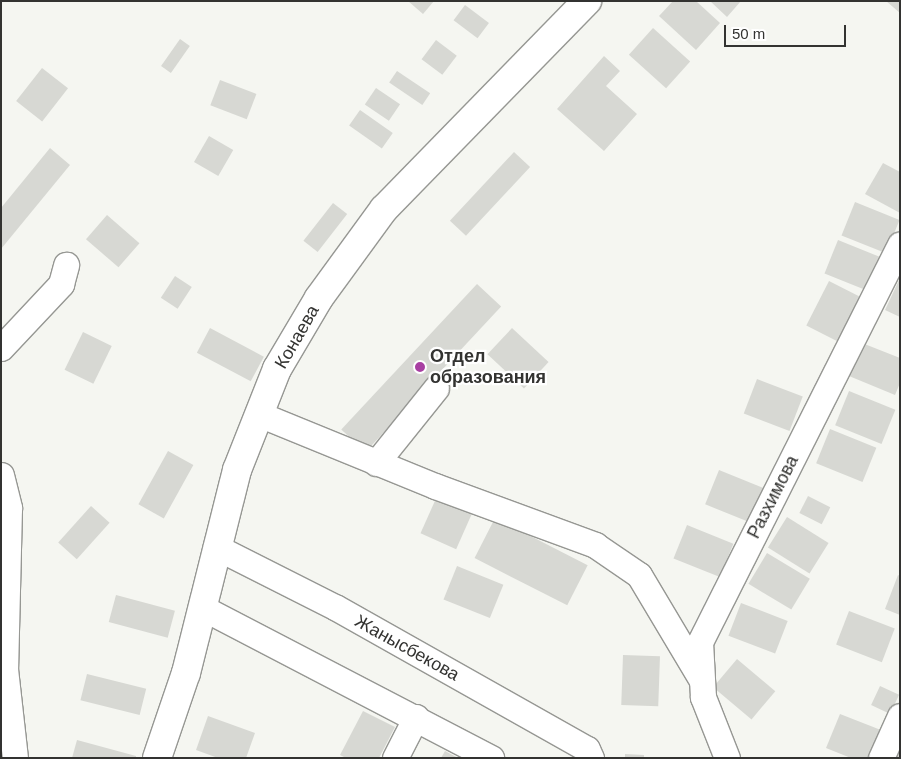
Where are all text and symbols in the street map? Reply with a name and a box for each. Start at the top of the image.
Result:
scale bar [726,15,848,47]
text: 50 m [732,25,765,42]
street label: Конаева [270,301,324,373]
place label: Отдел образования [430,346,546,388]
marker: Отдел образования [414,361,426,373]
street label: Разхимова [743,452,803,542]
street label: Жанысбекова [351,610,463,686]

